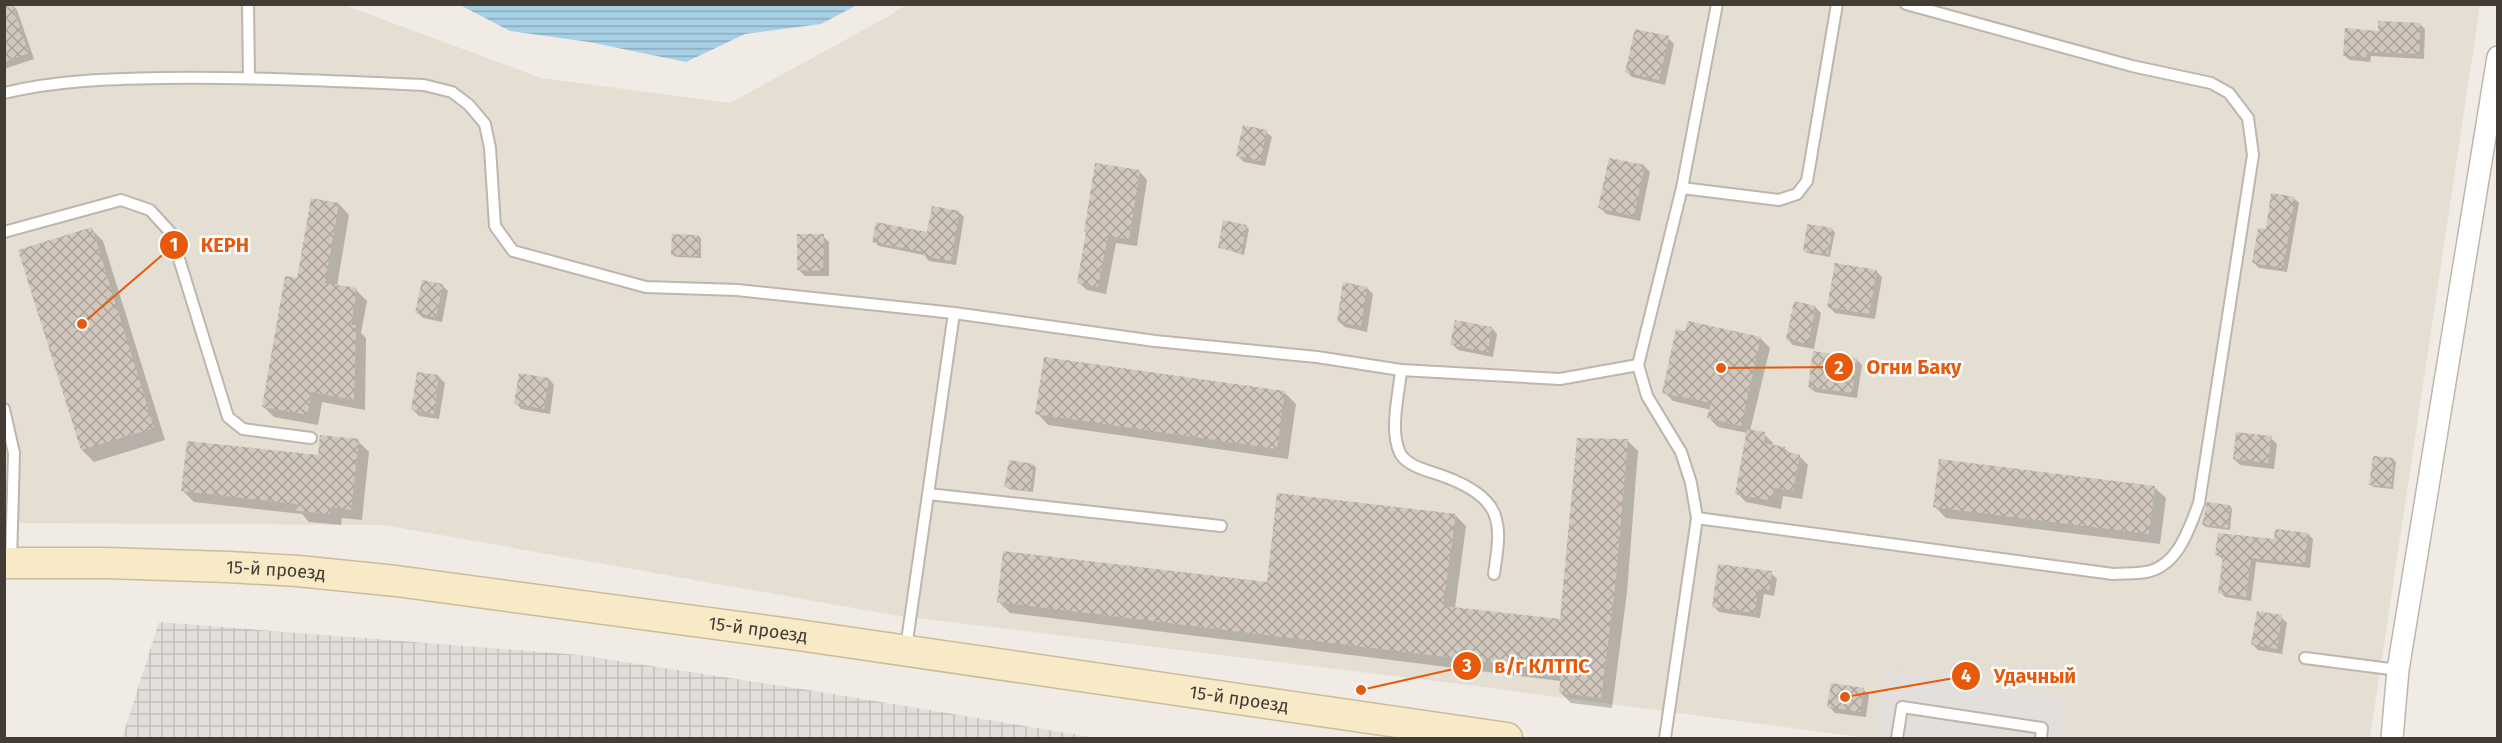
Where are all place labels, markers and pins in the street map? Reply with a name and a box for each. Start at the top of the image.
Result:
callout: КЕРН [159,226,261,264]
callout: Огни Баку [1824,348,1973,386]
callout: в/г КЛТПС [1452,647,1602,685]
callout: Удачный [1951,657,2088,695]

